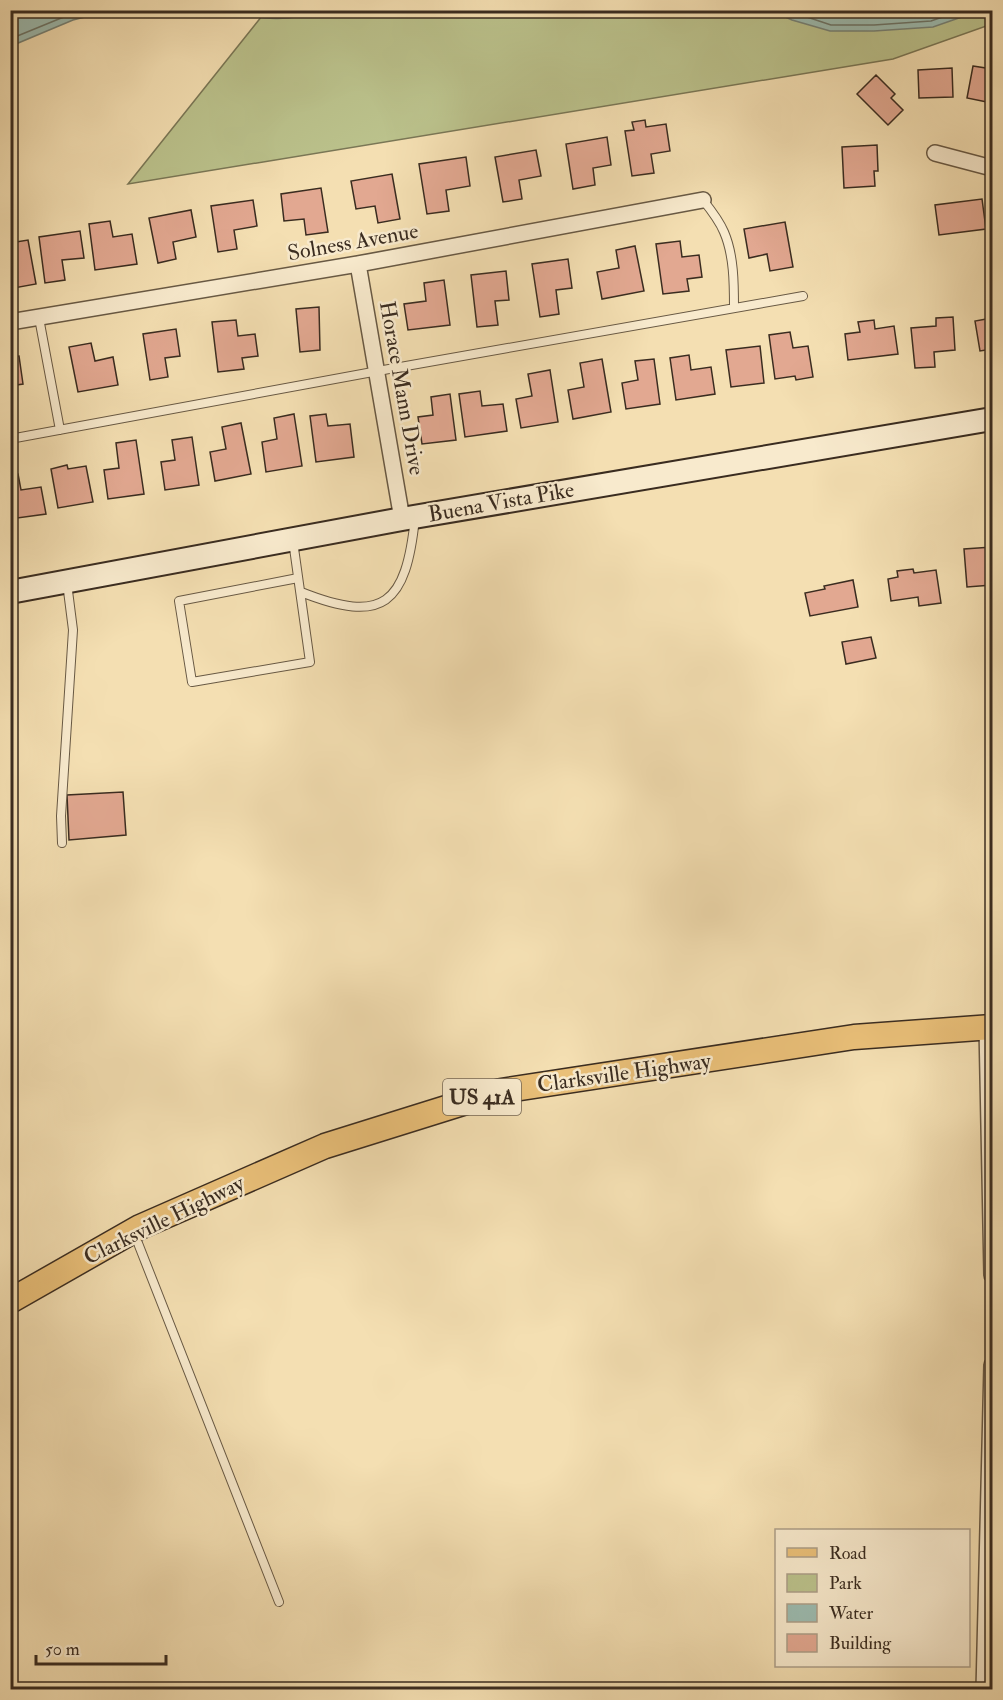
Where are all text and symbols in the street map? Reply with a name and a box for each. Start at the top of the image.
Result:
street label: Solness Avenue [285,217,421,267]
street label: Horace Mann Drive [373,299,431,477]
street label: Buena Vista Pike [426,475,576,529]
street label: Clarksville Highway [535,1047,713,1099]
road number: US 41A [443,1079,521,1115]
street label: Clarksville Highway [79,1169,249,1271]
legend [775,1529,970,1667]
text: Road [829,1542,867,1565]
text: Park [829,1572,862,1595]
text: Water [828,1602,873,1625]
scale bar [36,1628,166,1666]
text: Building [829,1632,892,1655]
text: 50 m [45,1638,80,1661]

